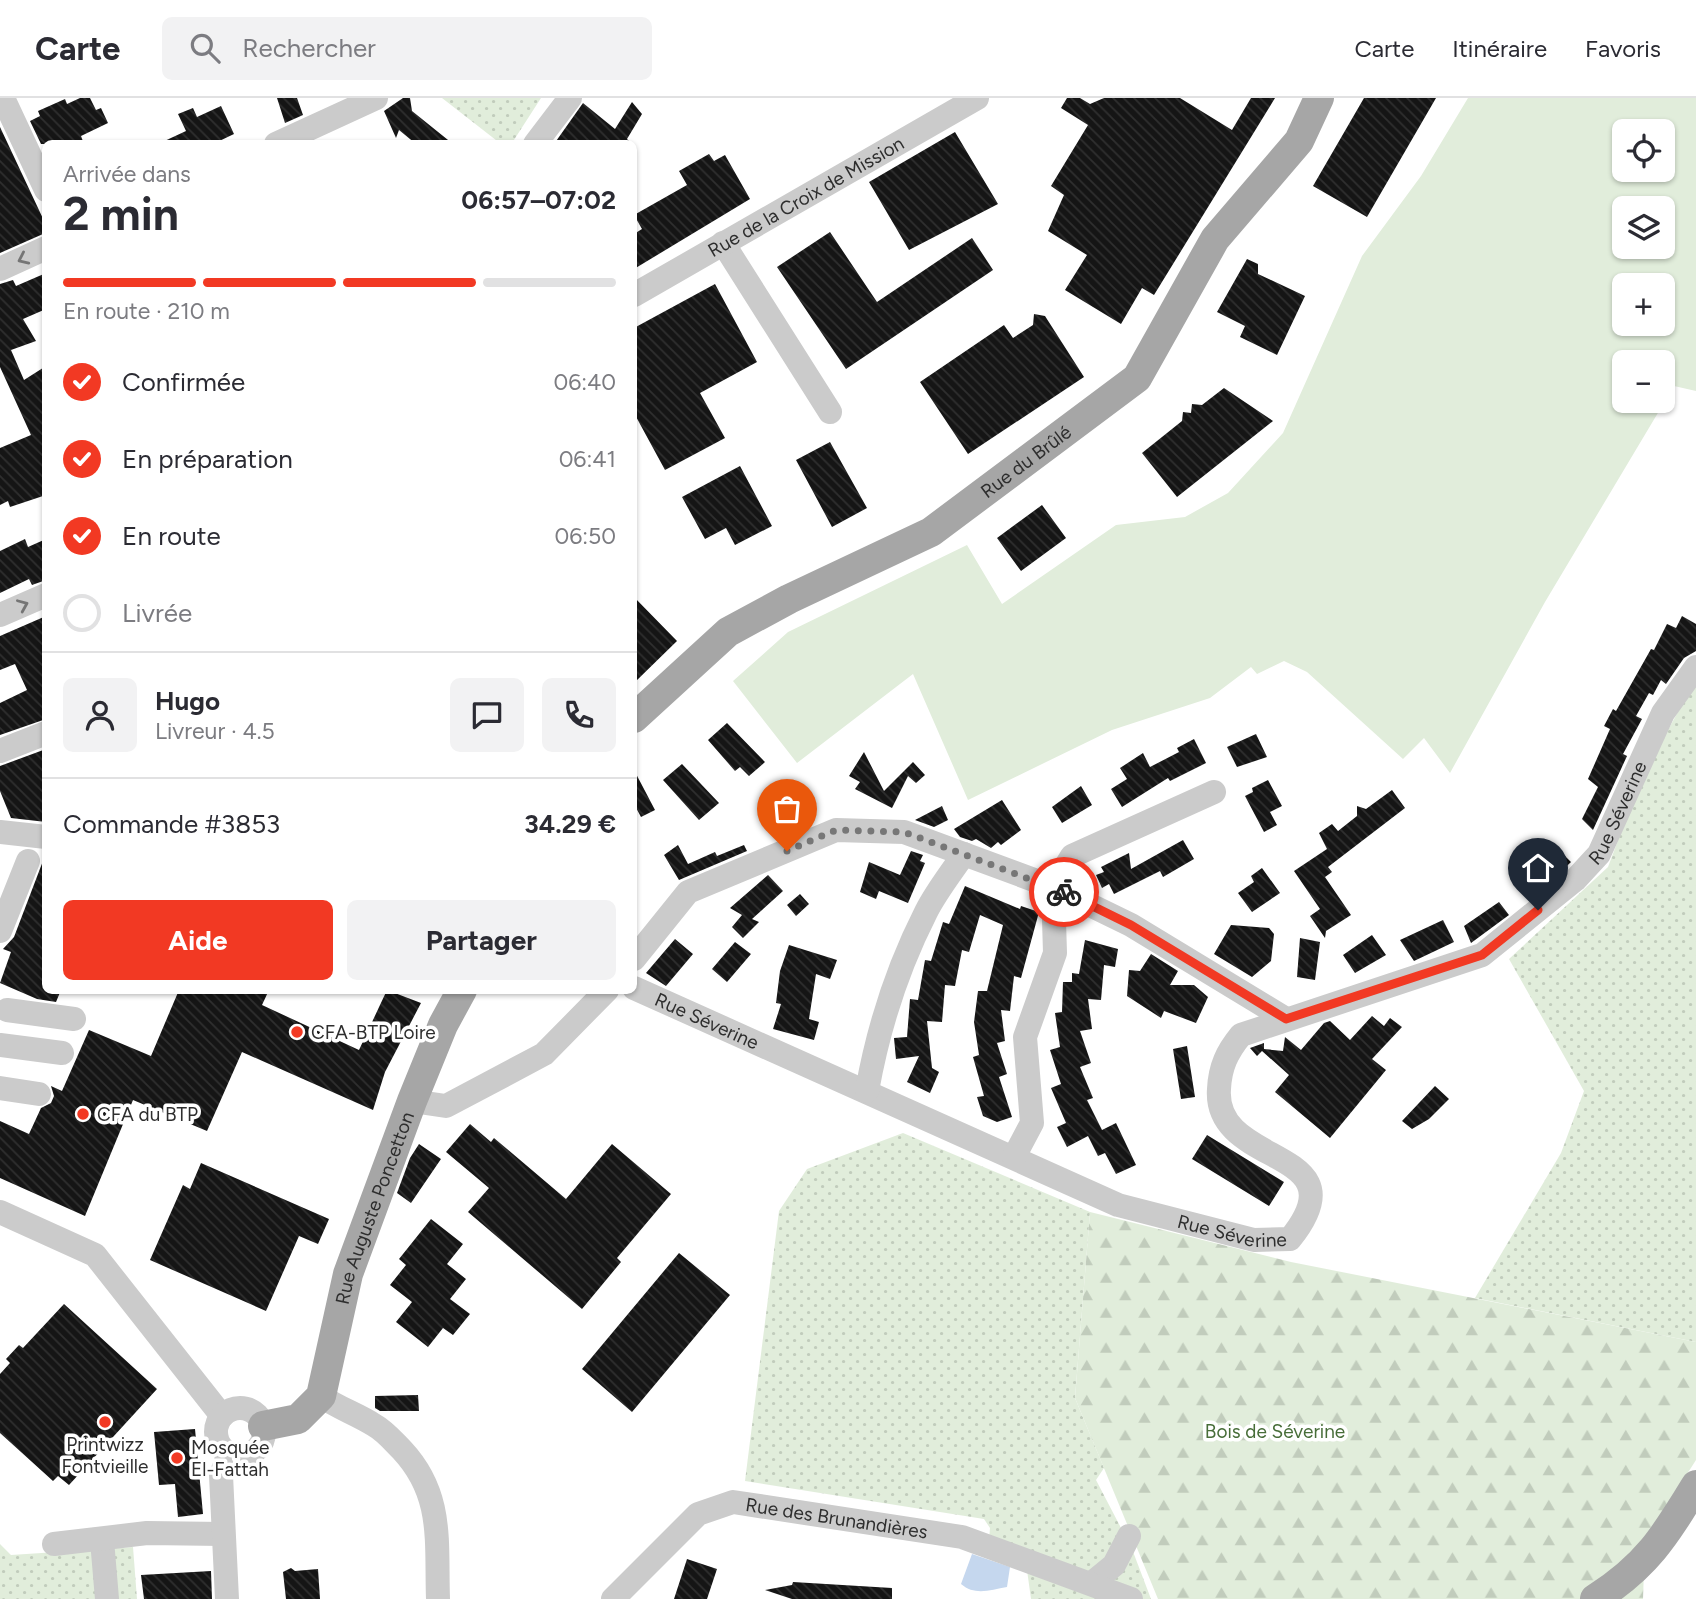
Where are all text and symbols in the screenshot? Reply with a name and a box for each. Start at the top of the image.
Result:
search box [162,17,652,80]
text: Carte [35,29,120,68]
icon: search [186,29,224,67]
text: Rechercher [242,32,376,64]
text: Carte [1354,34,1414,63]
text: Itinéraire [1452,34,1547,63]
text: Favoris [1585,34,1661,63]
map controls [1612,119,1675,413]
button: locate [1612,119,1675,182]
street label: Rue de la Croix de Mission [704,132,908,262]
text: Arrivée dans [63,160,191,188]
text: 06:57–07:02 [461,184,616,216]
text: 2 min [63,186,179,242]
button: layers [1612,196,1675,259]
one-way arrow [18,251,30,265]
button: + [1612,273,1675,336]
text: En route · 210 m [63,297,230,325]
button: − [1612,350,1675,413]
icon: check [63,363,101,401]
text: Confirmée [122,366,245,398]
text: 06:40 [553,368,616,396]
street label: Rue du Brûlé [976,420,1076,503]
icon: check [63,440,101,478]
text: En préparation [122,443,293,475]
text: 06:41 [559,445,616,473]
icon: check [63,517,101,555]
text: En route [122,520,221,552]
text: 06:50 [554,522,616,550]
text: Livrée [122,597,192,629]
one-way arrow [16,599,28,613]
button: person [63,678,137,752]
button: chat [450,678,524,752]
button: phone [542,678,616,752]
text: Hugo [155,685,220,717]
text: Livreur · 4.5 [155,717,275,745]
street label: Rue Séverine [1584,758,1652,870]
pin [757,779,817,851]
icon: bag [768,790,806,828]
text: Commande #3853 [63,808,280,840]
text: 34.29 € [524,808,616,840]
pin [1508,838,1568,910]
icon: home [1519,849,1557,887]
courier [1029,857,1099,927]
icon: bike [1045,873,1083,911]
button: Aide [63,900,333,980]
button: Partager [347,900,616,980]
street label: Rue Séverine [651,988,762,1054]
place label: CFA-BTP Loire [311,1021,436,1044]
marker: CFA-BTP Loire [289,1024,305,1040]
place label: CFA du BTP [97,1103,198,1126]
marker: CFA du BTP [75,1106,91,1122]
street label: Rue Auguste Poncetton [331,1109,419,1307]
street label: Rue Séverine [1175,1210,1287,1252]
marker: Printwizz Fontvieille [97,1414,113,1430]
park label: Bois de Séverine [1205,1420,1345,1443]
place label: Printwizz Fontvieille [62,1433,148,1478]
place label: Mosquée El-Fattah [191,1436,269,1481]
marker: Mosquée El-Fattah [169,1450,185,1466]
street label: Rue des Brunandières [744,1493,929,1544]

